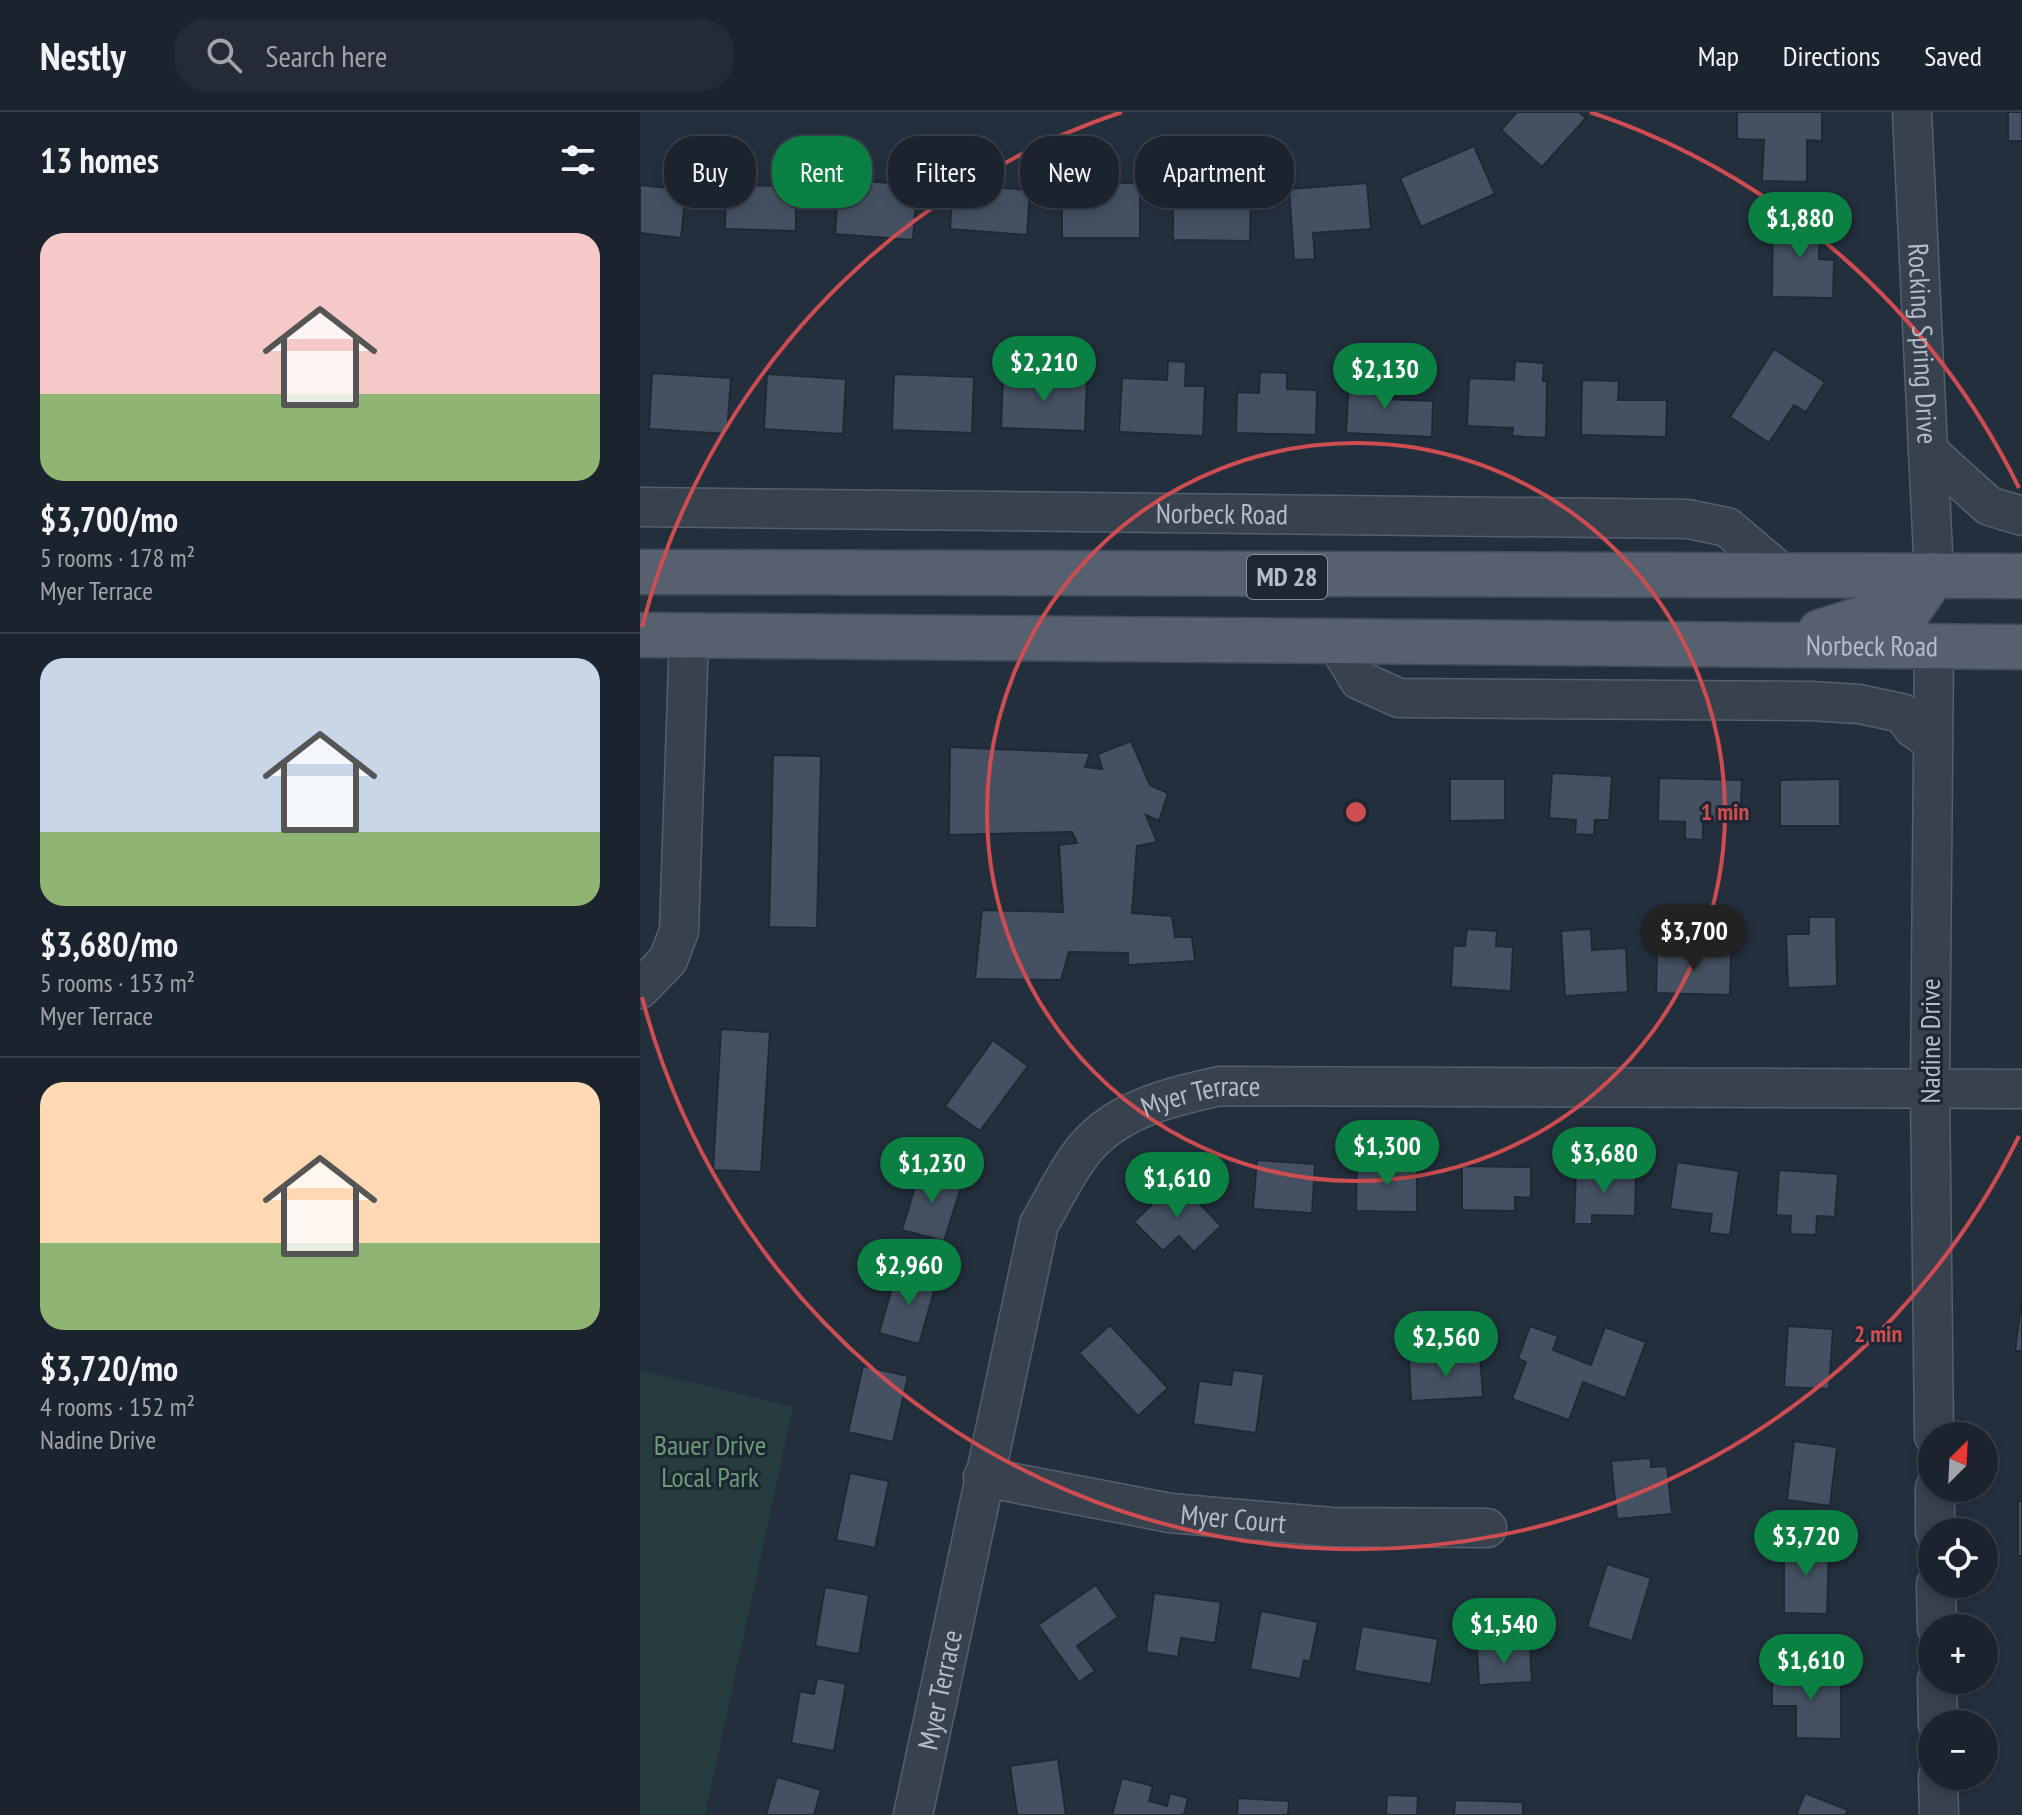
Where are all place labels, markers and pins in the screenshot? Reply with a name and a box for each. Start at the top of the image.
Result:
pin: $1,880 [1735,192,1865,260]
pin: $2,210 [979,336,1109,404]
pin: $2,130 [1320,343,1450,411]
centre of rings [1342,798,1370,826]
pin: $3,700 [1629,905,1759,973]
pin: $1,300 [1322,1120,1452,1188]
pin: $3,680 [1539,1127,1669,1195]
pin: $1,230 [867,1137,997,1205]
pin: $1,610 [1112,1152,1242,1220]
pin: $2,960 [844,1239,974,1307]
pin: $2,560 [1381,1311,1511,1379]
pin: $3,720 [1741,1510,1871,1578]
pin: $1,540 [1439,1598,1569,1666]
pin: $1,610 [1746,1634,1876,1702]

